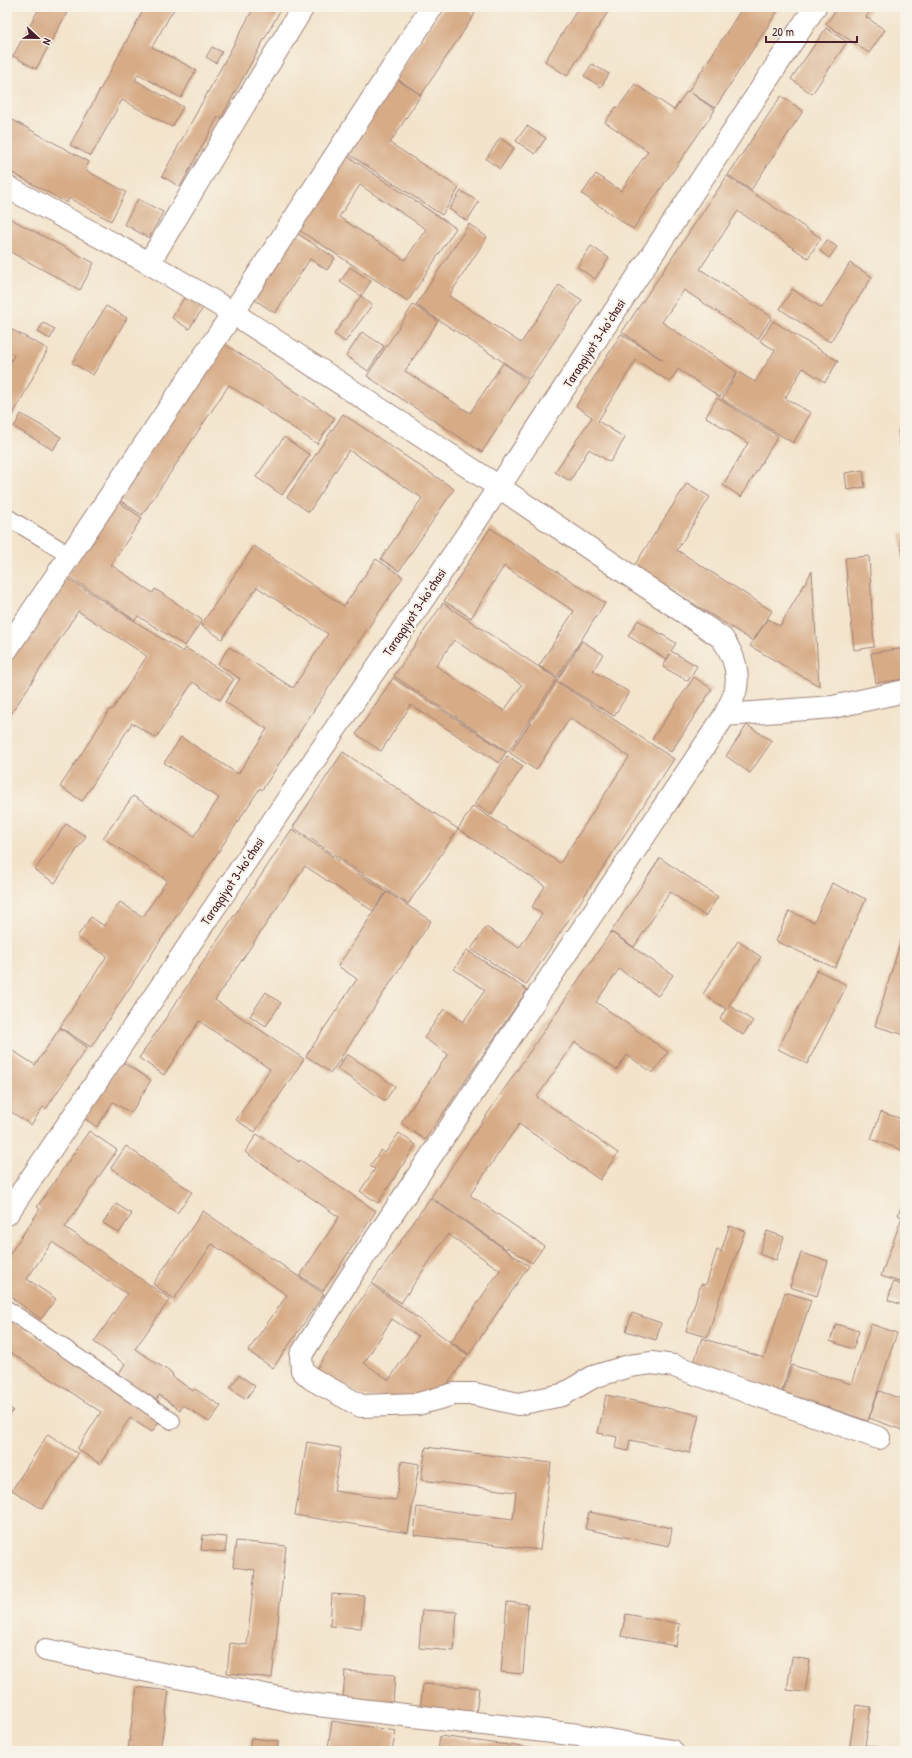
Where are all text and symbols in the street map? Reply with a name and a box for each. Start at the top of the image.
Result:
north arrow [18,18,58,58]
scale bar [766,18,857,44]
text: 20 m [772,23,794,40]
text: N [40,36,55,47]
street label: Taraqqiyot 3-koʻchasi [559,295,629,391]
street label: Taraqqiyot 3-koʻchasi [378,564,450,660]
street label: Taraqqiyot 3-koʻchasi [196,833,268,929]

